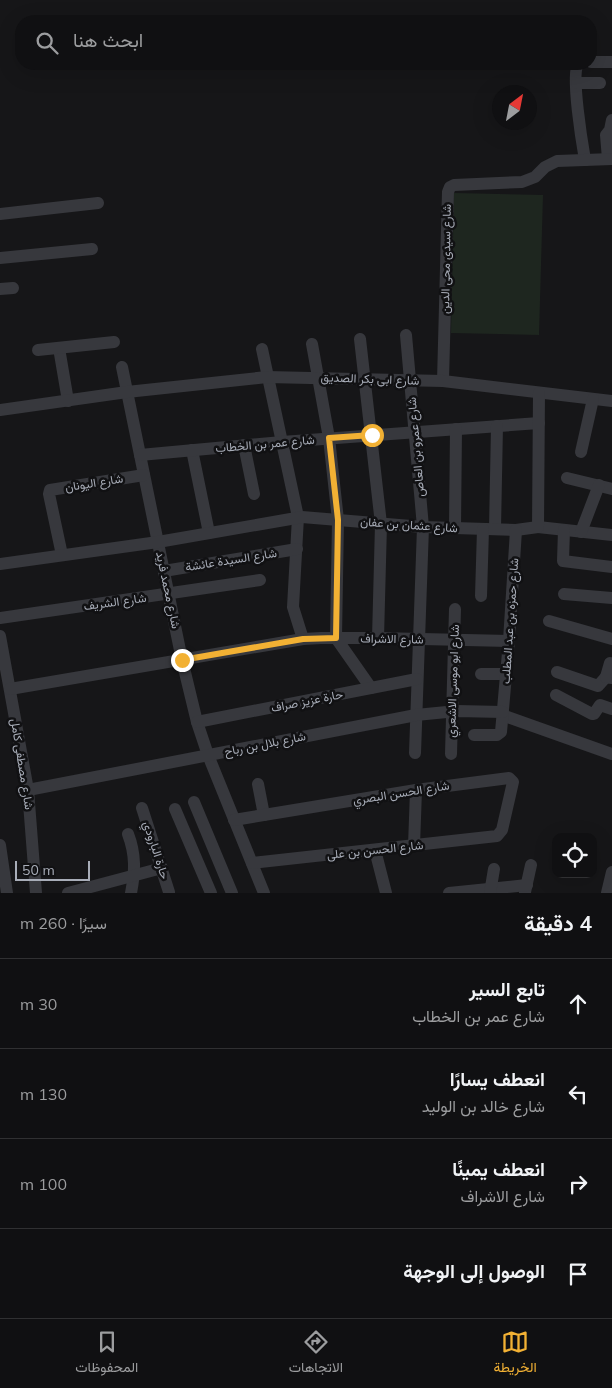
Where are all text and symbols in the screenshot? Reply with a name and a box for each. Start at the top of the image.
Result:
search box [15,15,597,70]
text: ابحث هنا [73,28,143,52]
icon: search [33,29,61,57]
north arrow [492,85,537,130]
street label: شارع سيدى محى الدين [437,204,456,314]
street label: شارع ابى بكر الصديق [320,369,420,390]
street label: شارع عمرو بن العاص [404,396,429,497]
route start [361,424,384,447]
street label: شارع عمر بن الخطاب [215,432,315,457]
street label: شارع اليونان [64,471,124,496]
street label: شارع عثمان بن عفان [360,514,458,537]
street label: شارع السيدة عائشة [184,545,278,576]
street label: شارع محمد فريد [151,550,184,630]
street label: شارع حمزه بن عبد المطلب [498,558,523,684]
street label: شارع الشريف [83,590,148,615]
street label: شارع ابو موسى الاشعري [443,624,465,738]
street label: شارع الاشراف [360,630,424,649]
route end [171,649,194,672]
street label: حارة عزيز صراف [270,686,344,716]
street label: شارع مصطفى كامل [6,717,37,811]
street label: شارع بلال بن رباح [223,728,307,761]
street label: شارع الحسن البصري [352,777,451,810]
street label: حارة البارودي [137,819,173,882]
map controls [552,833,597,878]
button: locate [552,833,597,878]
street label: شارع الحسن بن على [326,837,424,864]
scale bar [15,858,90,881]
text: 50 m [22,861,55,879]
text: 4 دقيقة [524,910,592,936]
text: سيرًا · 260 m [20,913,107,933]
text: تابع السير [469,977,545,1001]
icon: ahead [564,990,592,1018]
text: 30 m [20,994,57,1014]
text: شارع عمر بن الخطاب [412,1006,545,1026]
text: انعطف يسارًا [450,1067,545,1091]
icon: left [564,1080,592,1108]
text: 130 m [20,1084,67,1104]
text: شارع خالد بن الوليد [422,1096,545,1116]
text: انعطف يمينًا [452,1157,545,1181]
icon: right [564,1170,592,1198]
text: 100 m [20,1174,67,1194]
text: شارع الاشراف [461,1186,545,1206]
text: الوصول إلى الوجهة [403,1259,545,1283]
icon: arrive [564,1260,592,1288]
tab: المحفوظات [75,1328,138,1380]
tab: الاتجاهات [289,1328,343,1380]
tab: الخريطة [493,1328,537,1380]

